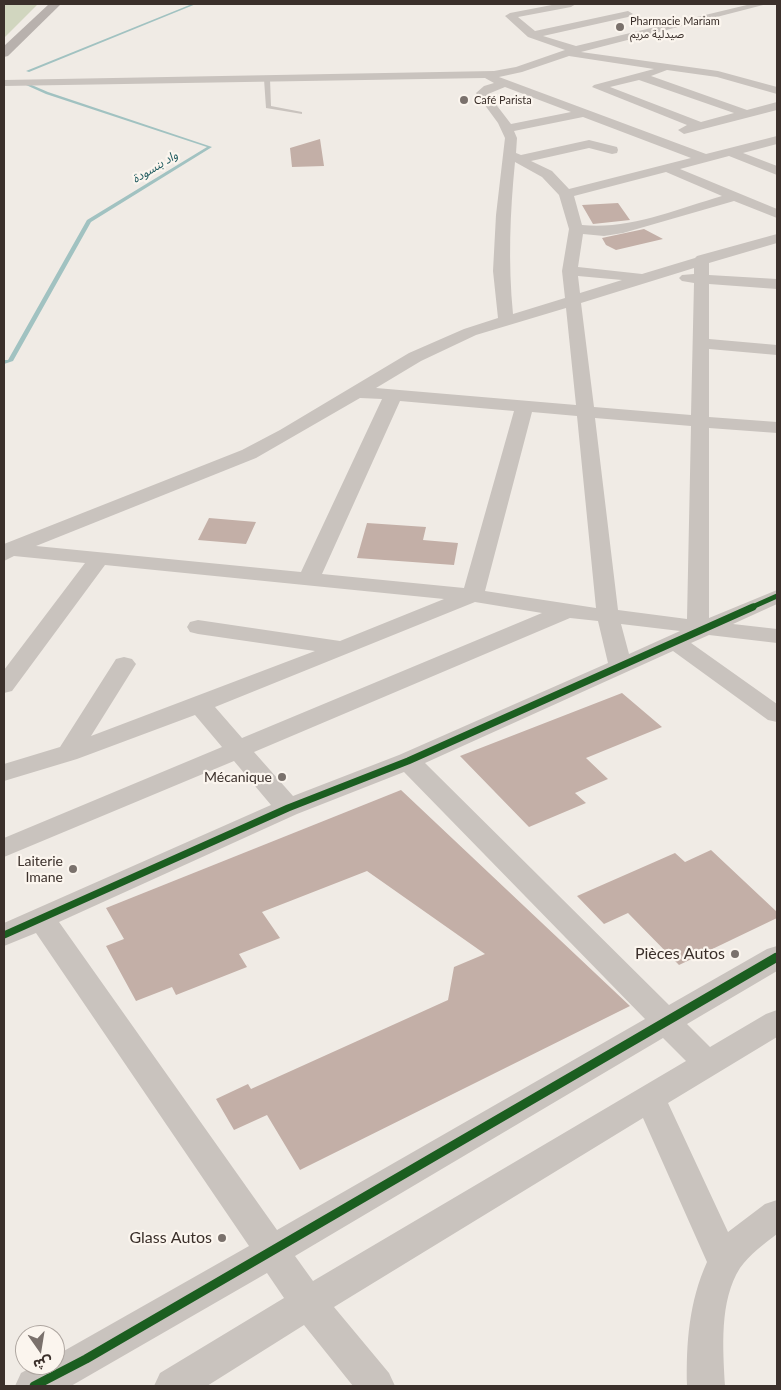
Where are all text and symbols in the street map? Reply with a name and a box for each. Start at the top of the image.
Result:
place label: Pharmacie Mariam صيدلية مريم [630,14,720,40]
marker: Pharmacie Mariam صيدلية مريم [614,21,626,33]
place label: Café Parista [474,93,532,107]
marker: Café Parista [458,94,470,106]
water label: واد بنسودة [130,148,180,186]
place label: Mécanique [204,769,272,785]
marker: Mécanique [276,771,288,783]
place label: Laiterie Imane [17,853,63,886]
marker: Laiterie Imane [67,863,79,875]
place label: Pièces Autos [635,944,725,964]
marker: Pièces Autos [729,948,741,960]
place label: Glass Autos [129,1228,212,1248]
marker: Glass Autos [216,1232,228,1244]
north arrow [15,1325,65,1375]
text: ش [32,1354,55,1375]

